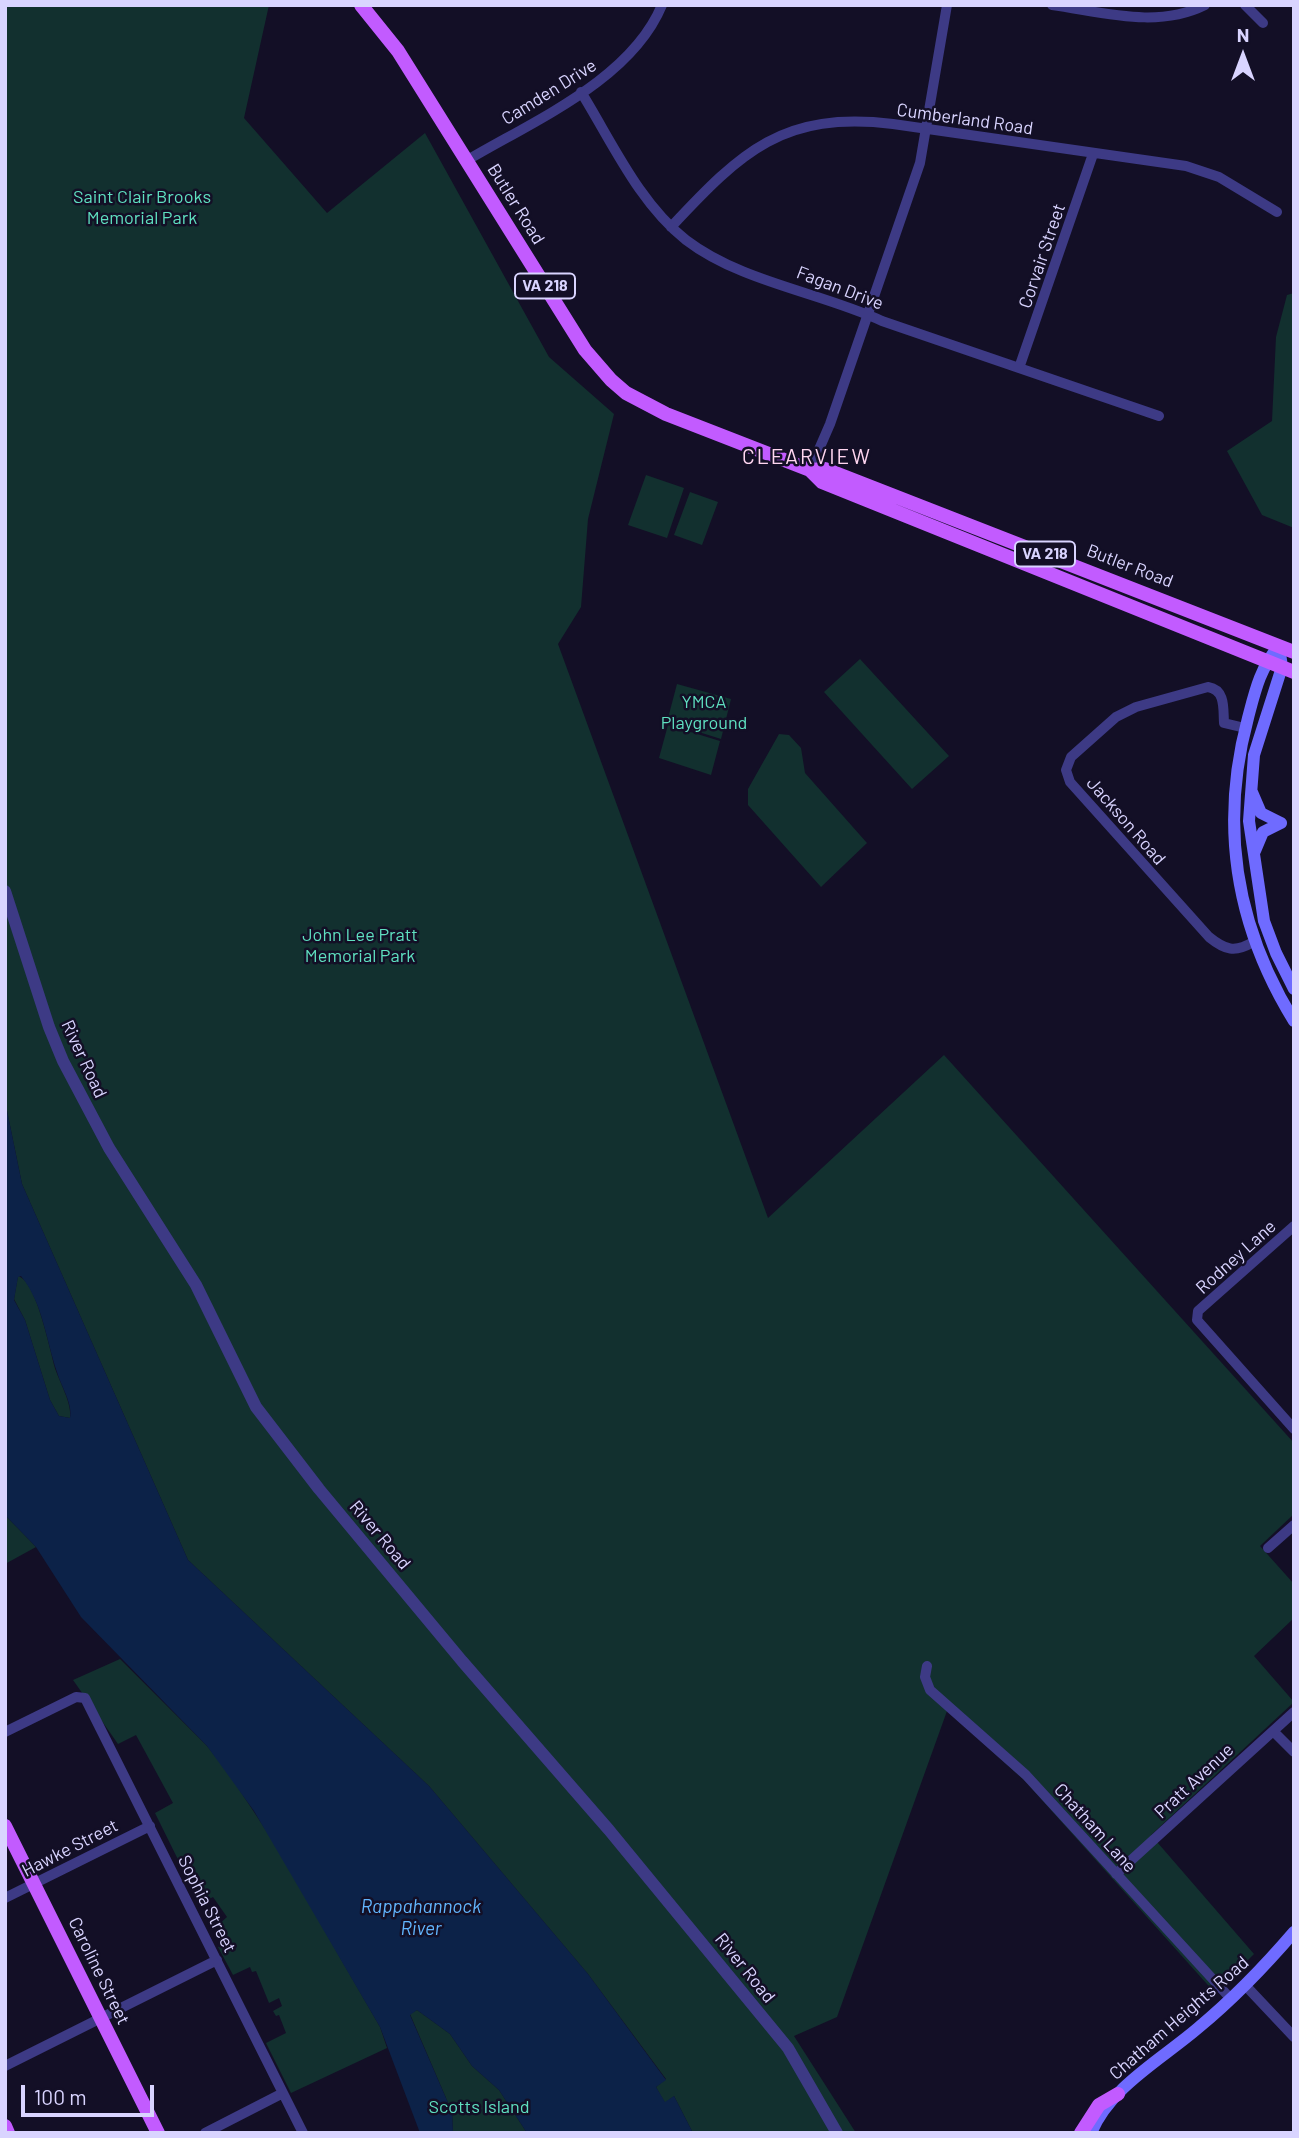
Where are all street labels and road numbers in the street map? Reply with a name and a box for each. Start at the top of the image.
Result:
street label: Camden Drive [498,54,600,130]
street label: Cumberland Road [895,99,1035,139]
street label: Butler Road [483,160,549,248]
street label: Corvair Street [1014,201,1070,311]
street label: Fagan Drive [794,262,886,314]
road number: VA 218 [515,274,575,298]
street label: Butler Road [1084,540,1176,592]
road number: VA 218 [1015,541,1075,566]
street label: Jackson Road [1082,773,1170,869]
street label: River Road [57,1017,111,1101]
street label: Rodney Lane [1192,1216,1280,1298]
street label: River Road [345,1496,415,1574]
street label: Pratt Avenue [1150,1739,1238,1823]
street label: Chatham Lane [1049,1779,1141,1877]
street label: Hawke Street [18,1815,122,1881]
street label: Sophia Street [173,1852,241,1956]
street label: Caroline Street [64,1914,134,2028]
street label: River Road [710,1929,780,2007]
street label: Chatham Heights Road [1105,1952,1253,2084]

